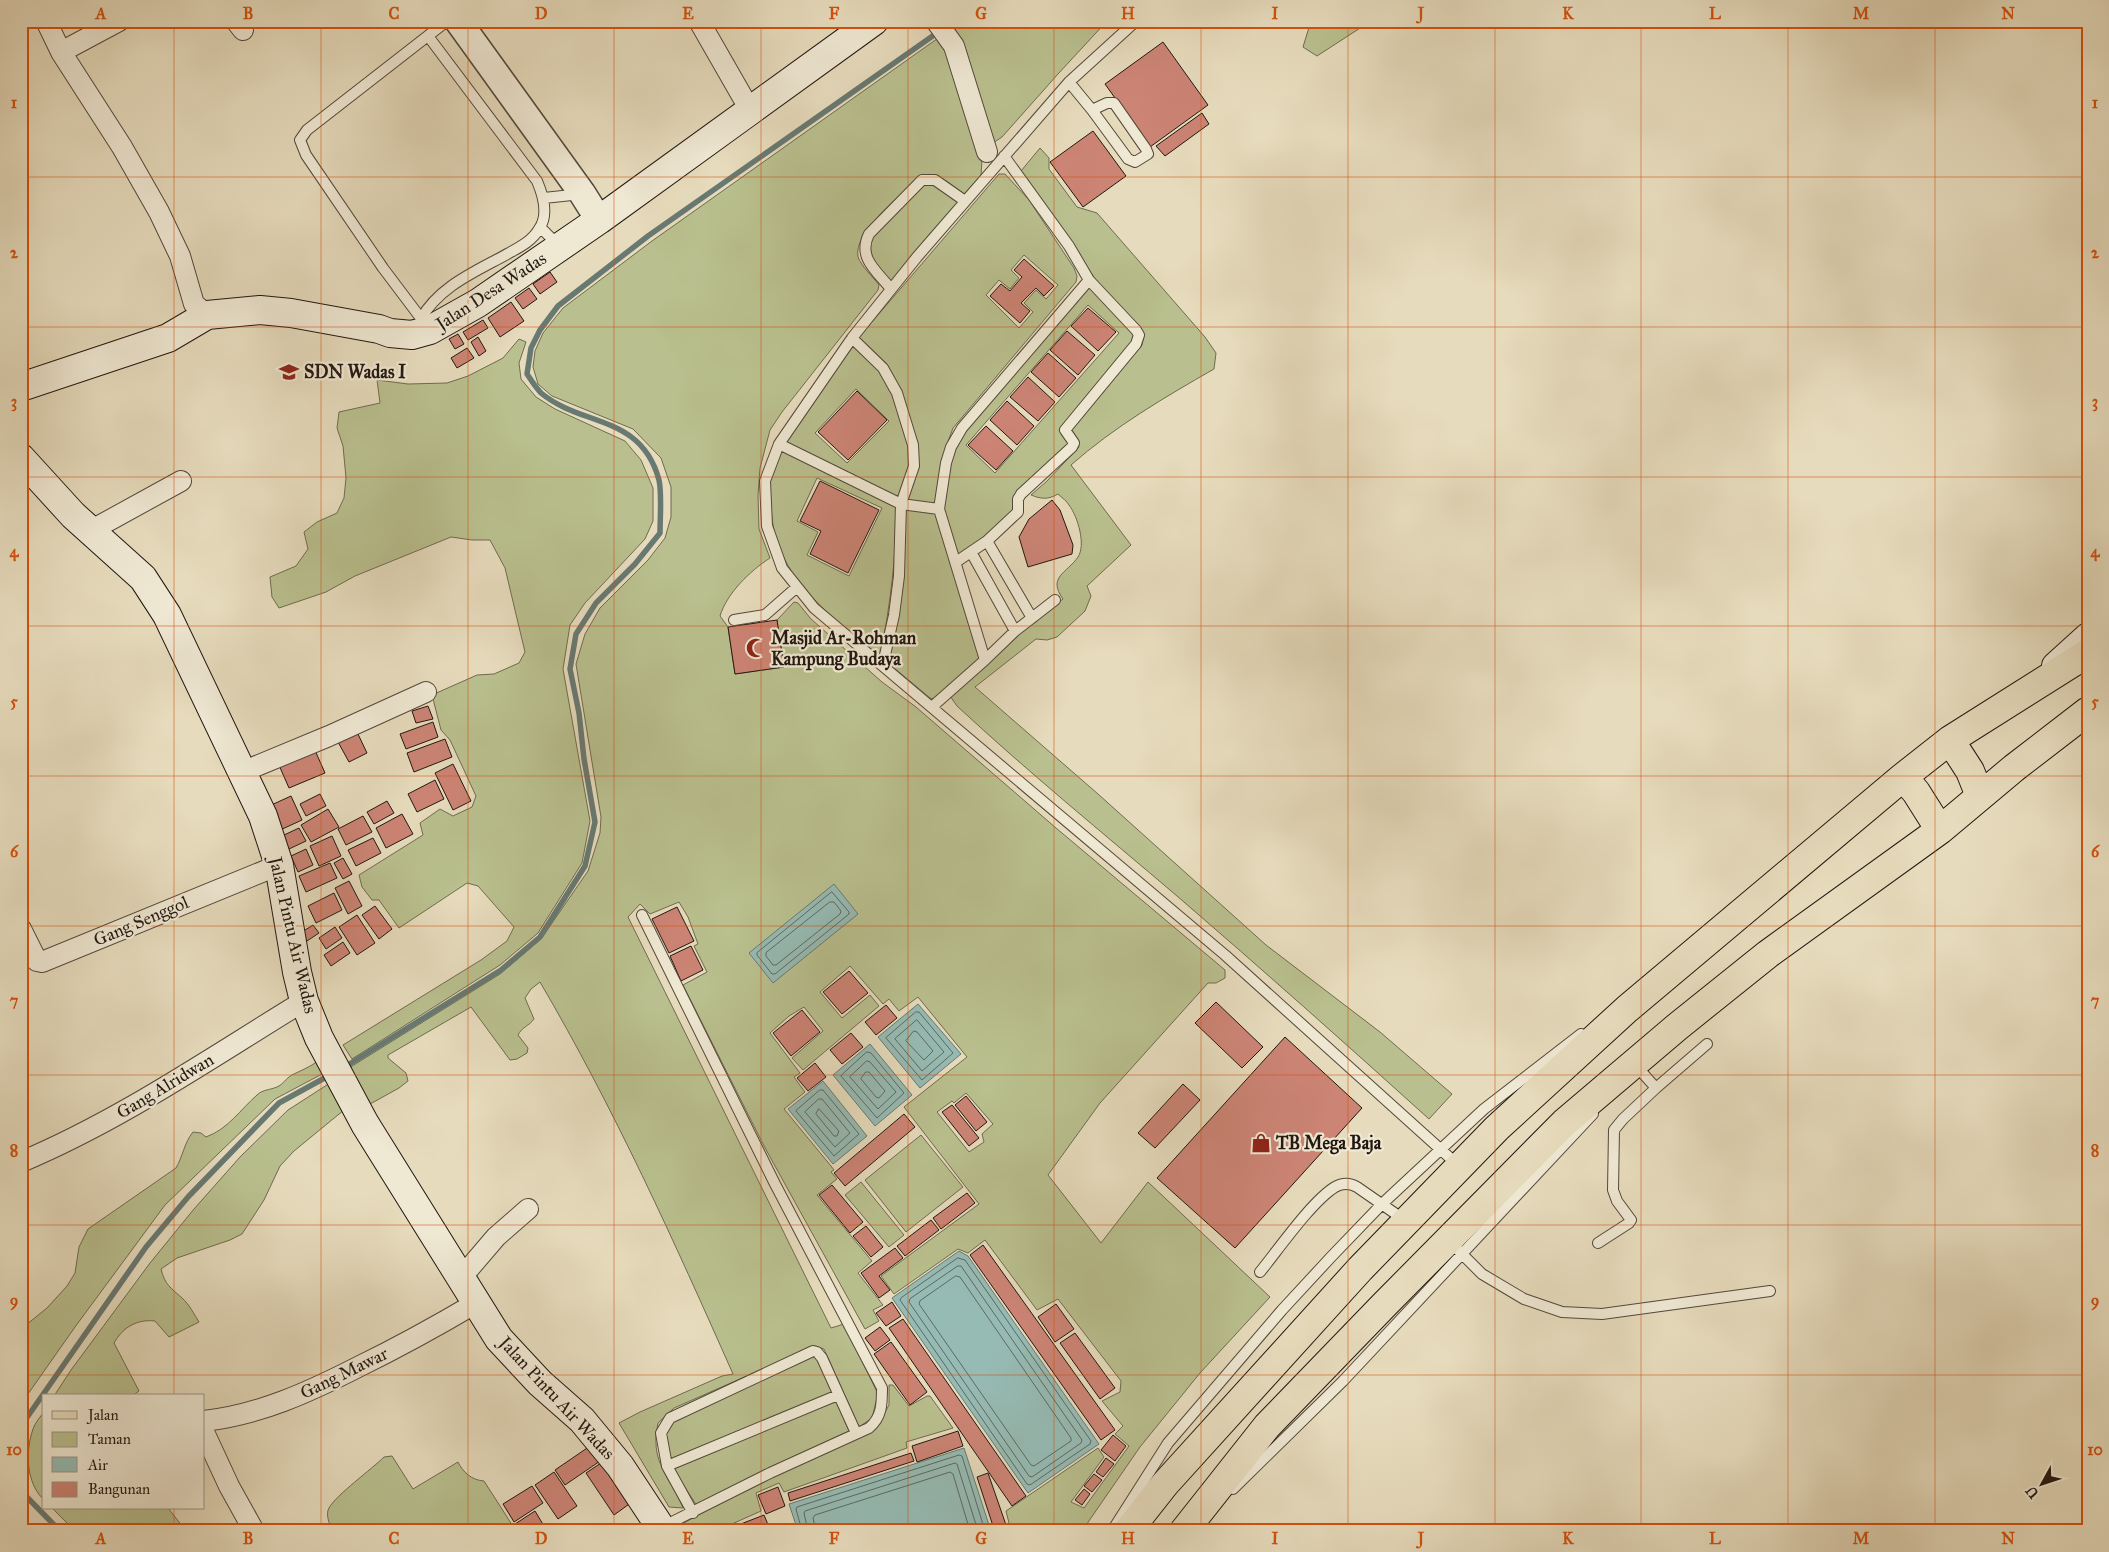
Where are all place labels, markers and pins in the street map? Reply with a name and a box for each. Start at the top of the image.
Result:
school or university icon: SDN Wadas I [278,361,300,383]
place label: SDN Wadas I [304,361,406,383]
place label: Masjid Ar-Rohman Kampung Budaya [771,627,917,671]
mosque icon: Masjid Ar-Rohman Kampung Budaya [745,637,767,659]
shop icon: TB Mega Baja [1250,1132,1272,1154]
place label: TB Mega Baja [1275,1132,1382,1155]

